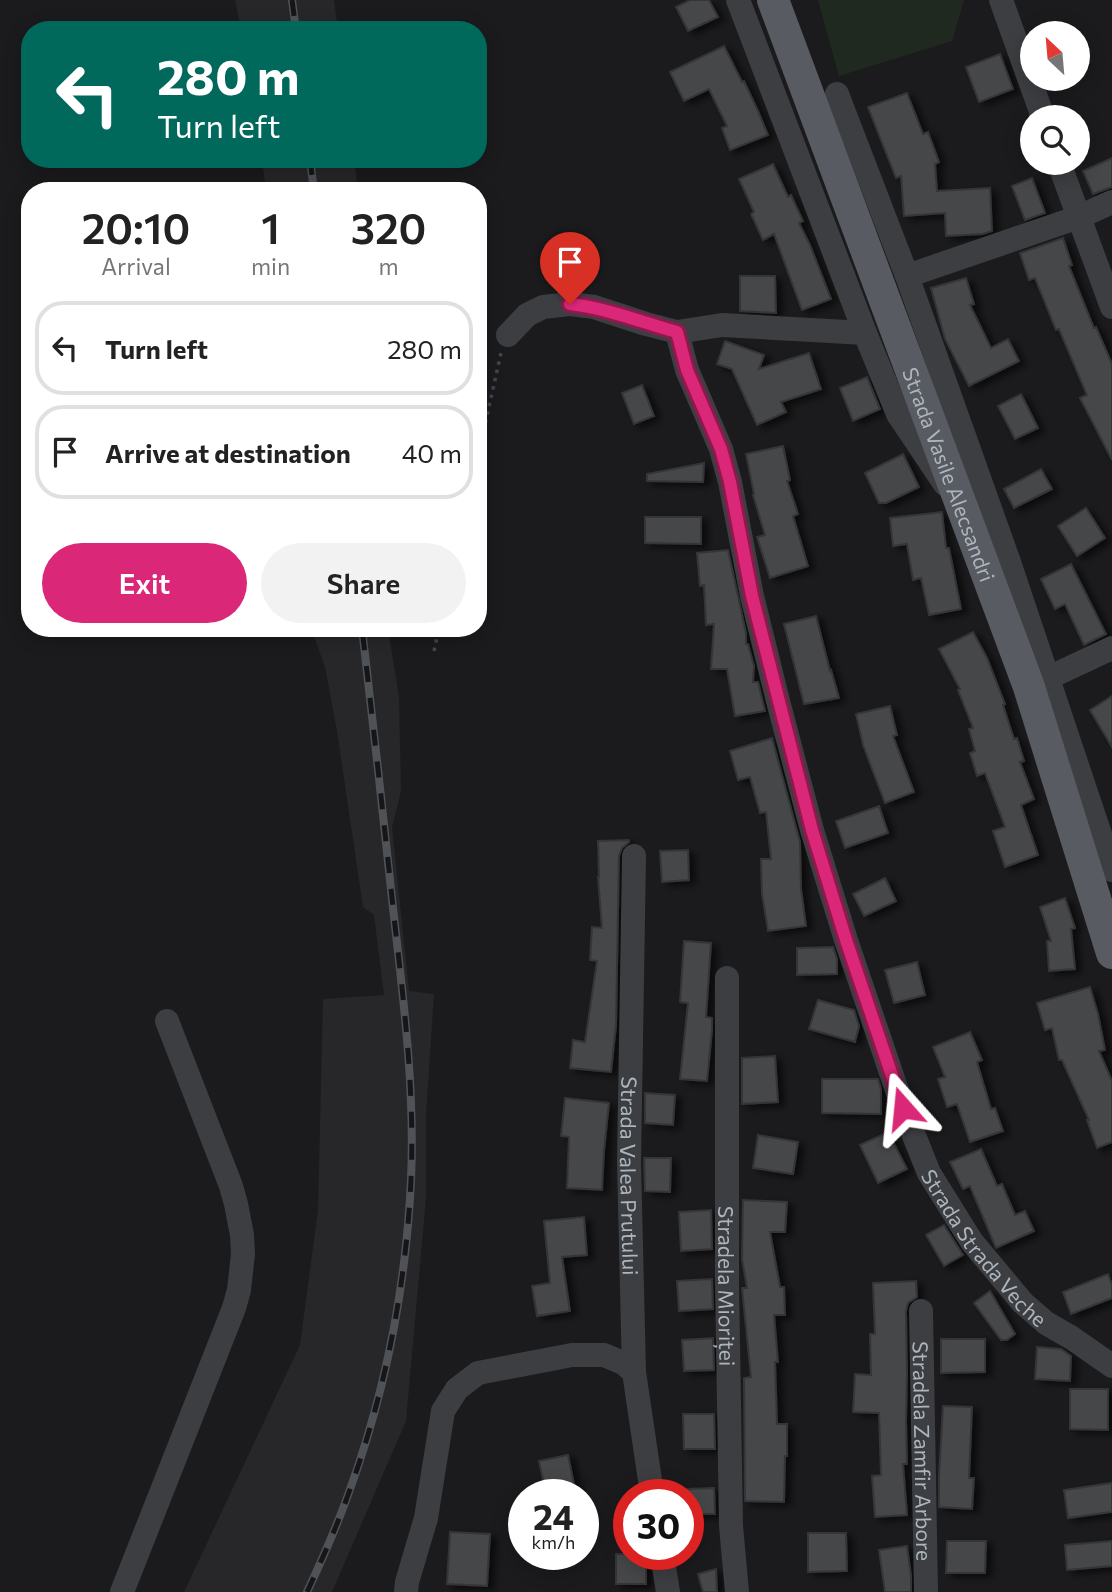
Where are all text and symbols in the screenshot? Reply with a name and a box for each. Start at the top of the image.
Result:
north arrow [1020,21,1090,91]
map controls [1020,21,1090,175]
text: 280 m [157,45,300,105]
icon: left [42,49,133,140]
text: Turn left [157,105,281,145]
button: search [1020,105,1090,175]
text: 20:10 [82,201,190,253]
text: 1 [261,201,280,253]
text: 320 [351,201,426,253]
pin [540,232,600,304]
icon: arrive [551,243,589,281]
text: Arrival [101,252,171,280]
text: min [251,252,290,280]
text: m [378,252,399,280]
icon: left [46,329,84,367]
text: Turn left [105,333,208,364]
text: 280 m [387,333,462,364]
street label: Strada Vasile Alecsandri [898,364,1001,585]
icon: arrive [46,433,84,471]
text: Arrive at destination [105,437,351,468]
text: 40 m [402,437,462,468]
button: Exit [42,543,247,623]
button: Share [261,543,466,623]
position arrow [866,1071,940,1145]
street label: Strada Valea Prutului [616,1076,644,1276]
street label: Strada Strada Veche [917,1164,1053,1331]
street label: Stradela Mioriței [713,1206,741,1366]
street label: Stradela Zamfir Arbore [909,1341,938,1561]
speed limit sign: 30 [613,1479,704,1570]
text: 24 [533,1494,574,1537]
text: km/h [532,1531,575,1553]

